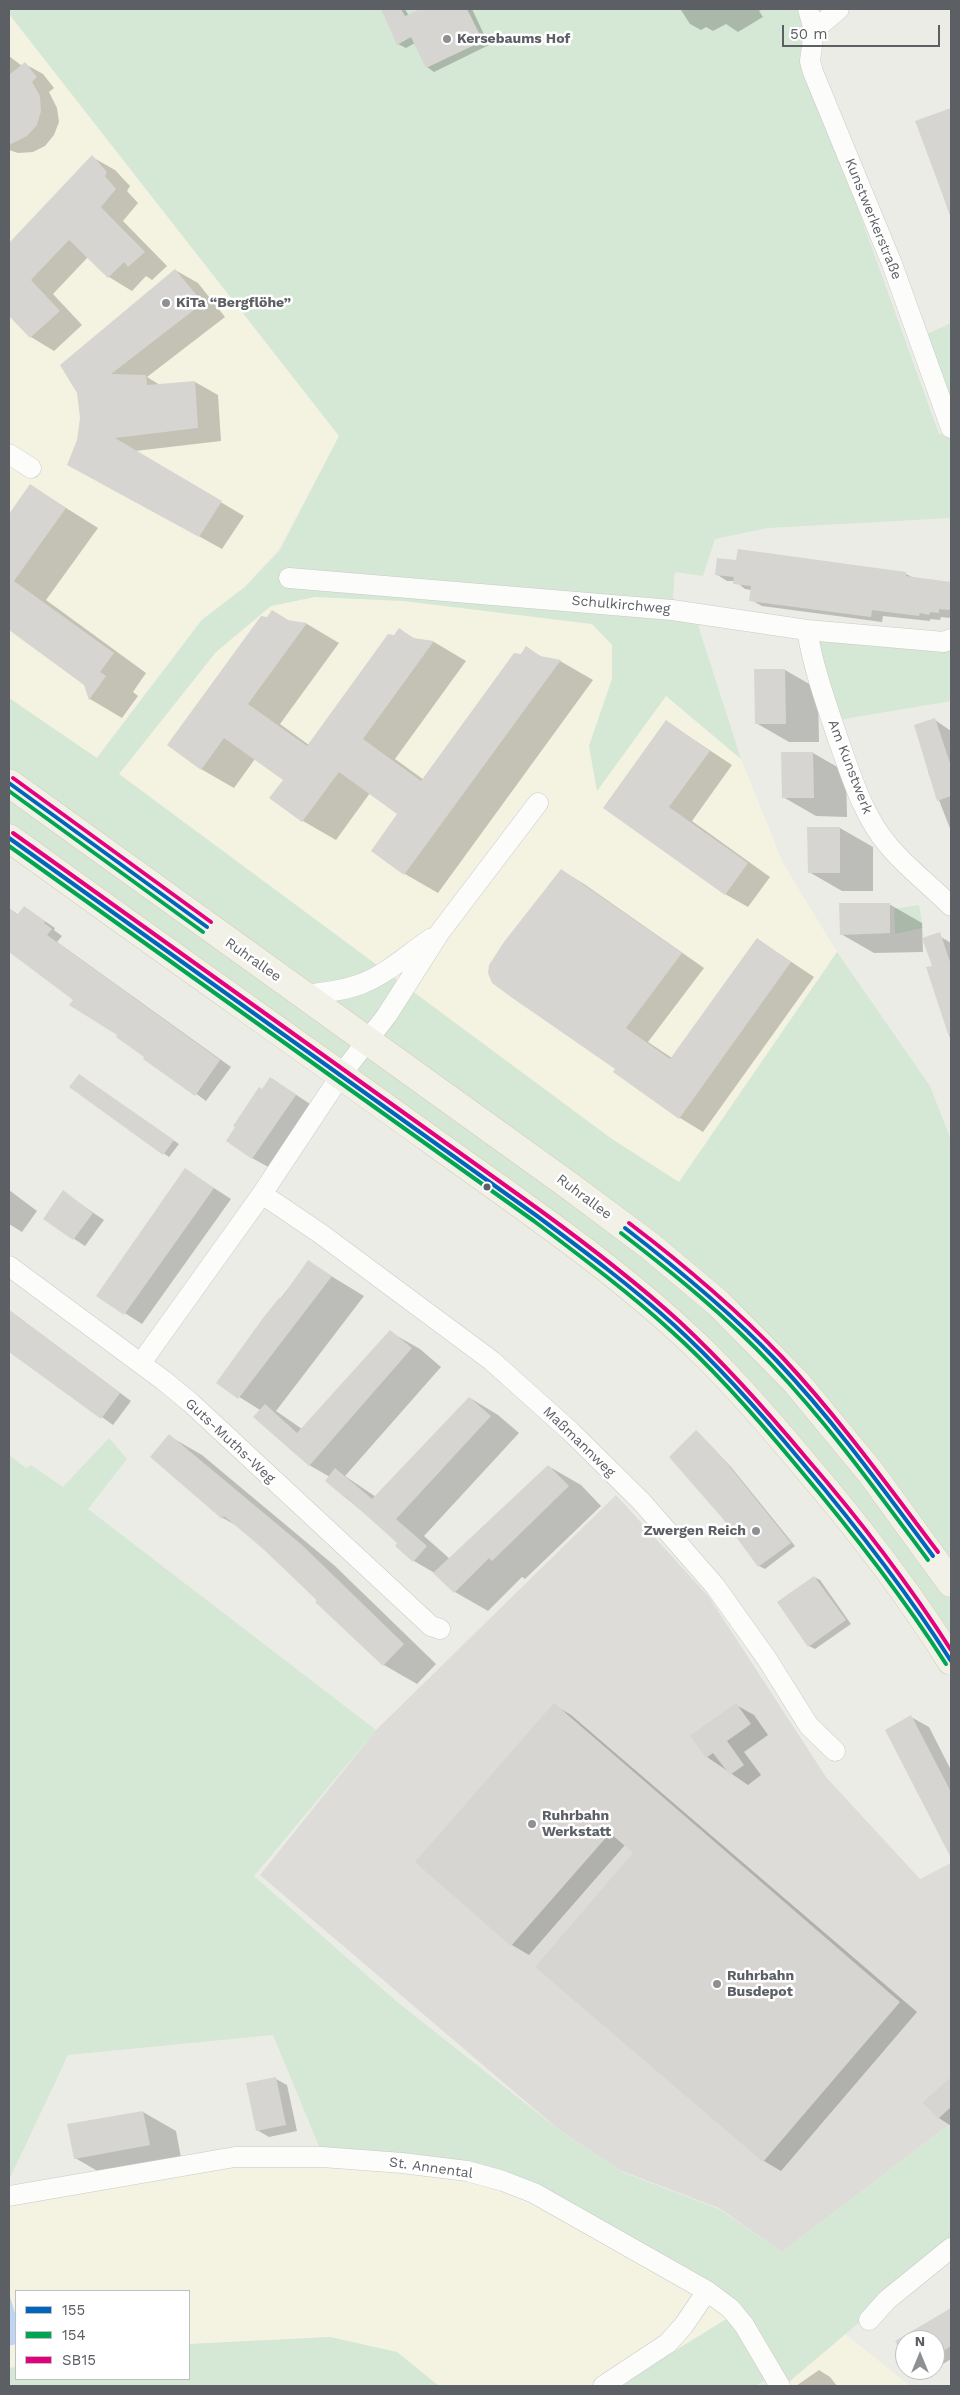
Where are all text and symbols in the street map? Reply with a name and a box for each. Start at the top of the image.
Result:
scale bar [785,15,942,47]
text: 50 m [790,25,827,43]
place label: Kersebaums Hof [457,31,570,47]
marker: Kersebaums Hof [441,33,453,45]
street label: Kunstwerkerstraße [841,156,905,282]
place label: KiTa “Bergflöhe” [176,295,291,311]
marker: KiTa “Bergflöhe” [160,297,172,309]
street label: Schulkirchweg [571,592,671,618]
street label: Am Kunstwerk [824,717,876,817]
street label: Ruhrallee [222,935,284,985]
street label: Ruhrallee [553,1171,615,1223]
unlabelled marker [482,1182,492,1192]
street label: Guts-Muths-Weg [182,1395,278,1487]
street label: Maßmannweg [539,1403,619,1481]
place label: Zwergen Reich [644,1523,746,1539]
marker: Zwergen Reich [750,1525,762,1537]
place label: Ruhrbahn Werkstatt [542,1808,611,1840]
marker: Ruhrbahn Werkstatt [526,1818,538,1830]
place label: Ruhrbahn Busdepot [727,1968,794,2000]
marker: Ruhrbahn Busdepot [711,1978,723,1990]
street label: St. Annental [388,2154,474,2182]
legend [15,2290,190,2380]
text: 155 [62,2301,85,2319]
text: 154 [62,2326,86,2344]
north arrow [895,2330,945,2380]
text: N [915,2333,925,2349]
text: SB15 [62,2351,96,2369]

